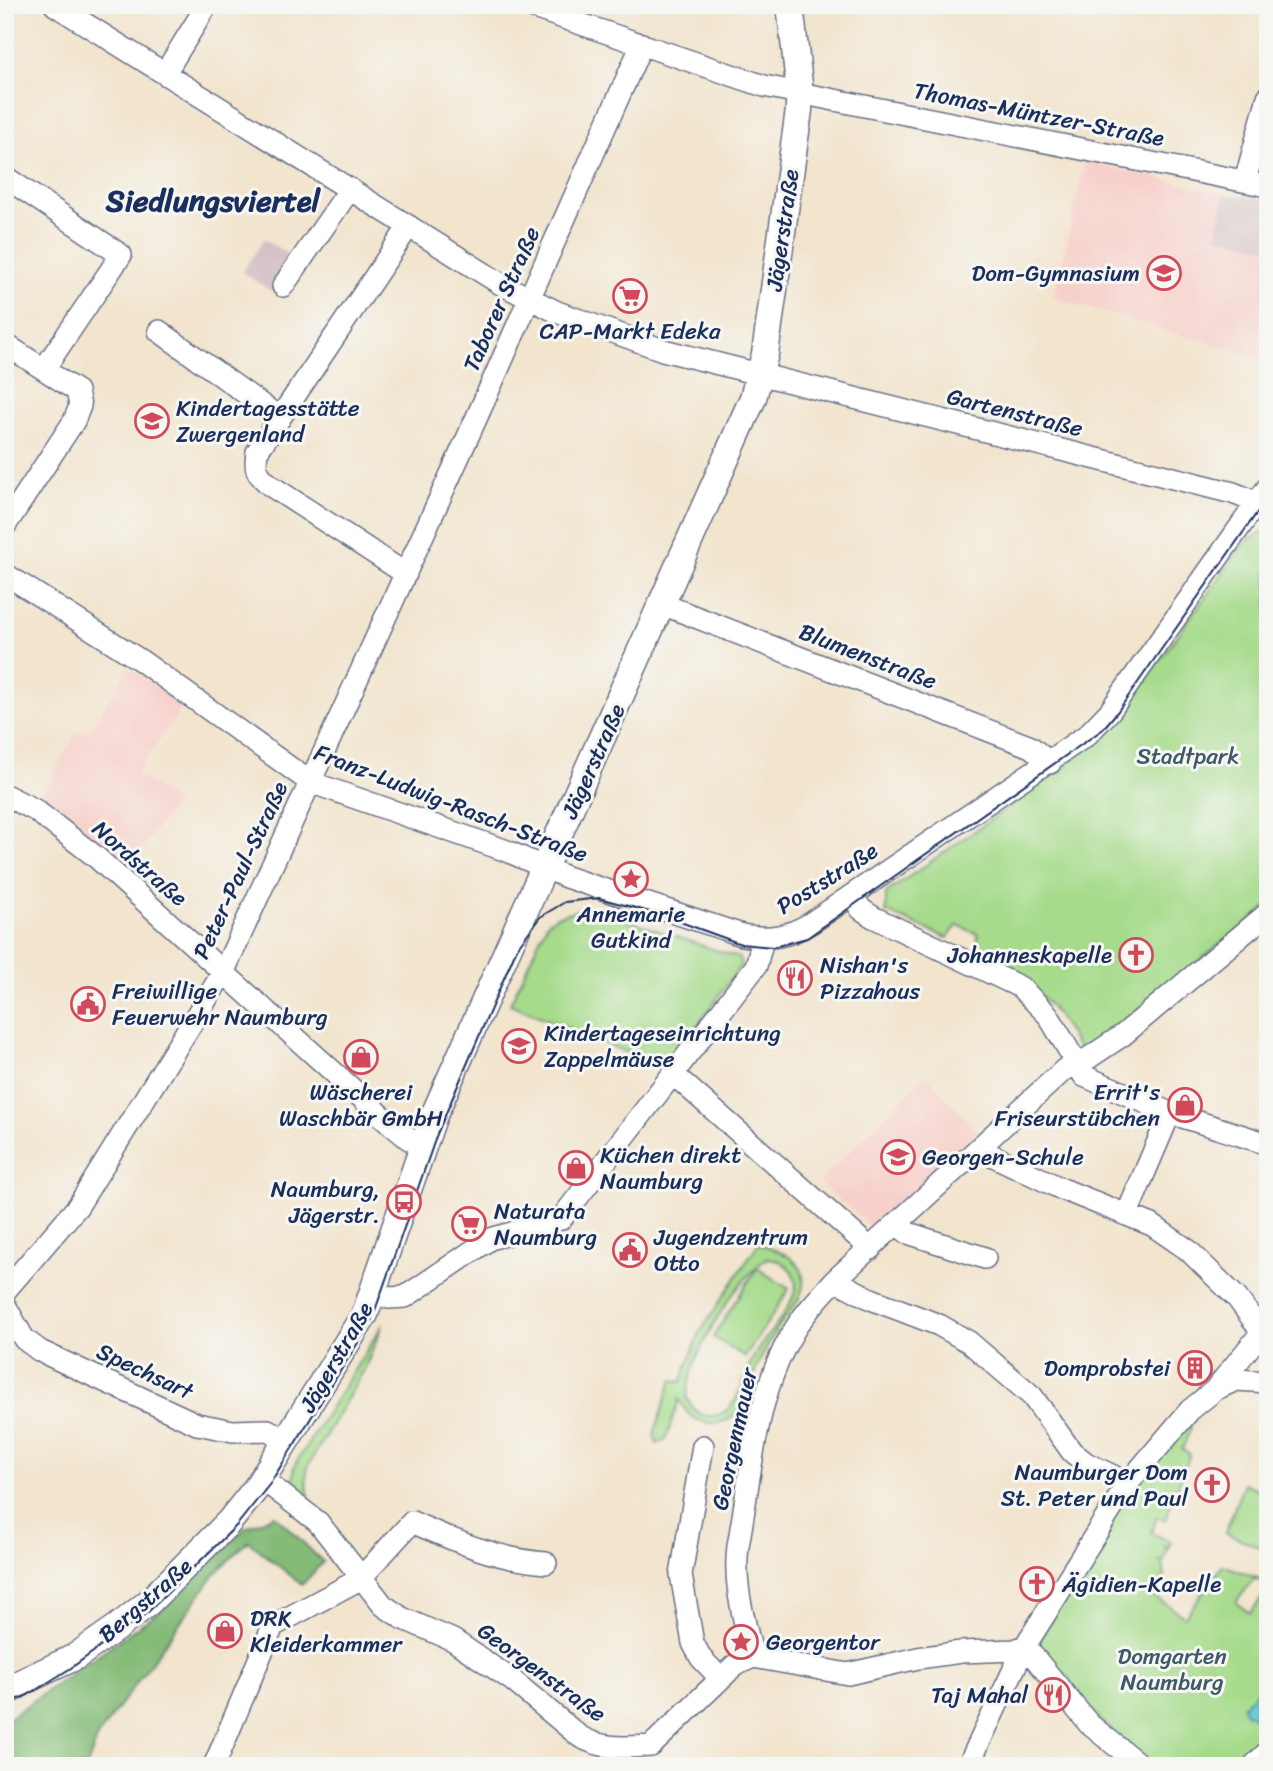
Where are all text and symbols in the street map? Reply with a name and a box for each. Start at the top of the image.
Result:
street label: Thomas-Müntzer-Straße [910,70,1168,159]
street label: Jägerstraße [754,167,811,295]
district label: Siedlungsviertel [105,174,322,228]
street label: Taborer Straße [451,220,552,379]
place label: Dom-Gymnasium [971,253,1140,294]
school or university icon: Dom-Gymnasium [1145,254,1183,292]
supermarket icon: CAP-Markt Edeka [611,277,649,315]
place label: CAP-Markt Edeka [539,311,721,352]
street label: Gartenstraße [942,376,1087,449]
place label: Kindertagesstätte Zwergenland [176,388,360,455]
school or university icon: Kindertagesstätte Zwergenland [133,402,171,440]
street label: Blumenstraße [793,611,943,702]
street label: Jägerstraße [549,697,637,826]
street label: Franz-Ludwig-Rasch-Straße [308,732,594,875]
park label: Stadtpark [1137,736,1239,777]
street label: Peter-Paul-Straße [181,774,300,966]
street label: Nordstraße [82,810,197,917]
street label: Poststraße [768,831,886,926]
place icon: Annemarie Gutkind [612,860,650,898]
place label: Annemarie Gutkind [576,894,685,961]
place label: Johanneskapelle [946,935,1112,976]
church icon: Johanneskapelle [1117,936,1155,974]
place label: Nishan's Pizzahous [820,945,920,1012]
restaurant icon: Nishan's Pizzahous [776,959,814,997]
place label: Freiwillige Feuerwehr Naumburg [112,971,328,1038]
public building icon: Freiwillige Feuerwehr Naumburg [69,985,107,1023]
place label: Kindertageseinrichtung Zappelmäuse [544,1013,781,1080]
school or university icon: Kindertageseinrichtung Zappelmäuse [500,1027,538,1065]
shop icon: Wäscherei Waschbär GmbH [342,1038,380,1076]
place label: Wäscherei Waschbär GmbH [279,1072,444,1139]
place label: Errit's Friseurstübchen [994,1072,1161,1139]
shop icon: Errit's Friseurstübchen [1166,1086,1204,1124]
place label: Küchen direkt Naumburg [600,1135,741,1202]
place label: Georgen-Schule [922,1137,1084,1178]
school or university icon: Georgen-Schule [879,1138,917,1176]
shop icon: Küchen direkt Naumburg [557,1149,595,1187]
place label: Naumburg, Jägerstr. [271,1169,380,1236]
bus stop icon: Naumburg, Jägerstr. [385,1183,423,1221]
place label: Naturata Naumburg [494,1191,598,1258]
supermarket icon: Naturata Naumburg [450,1205,488,1243]
place label: Jugendzentrum Otto [653,1217,808,1284]
public building icon: Jugendzentrum Otto [611,1231,649,1269]
street label: Jägerstraße [288,1294,385,1421]
street label: Spechsart [90,1331,202,1412]
place label: Domprobstei [1044,1348,1171,1389]
building icon: Domprobstei [1176,1349,1214,1387]
street label: Georgenmauer [699,1363,770,1514]
place label: Naumburger Dom St. Peter und Paul [1001,1452,1188,1519]
church icon: Naumburger Dom St. Peter und Paul [1193,1466,1231,1504]
street label: Bergstraße [89,1547,202,1654]
place label: Ägidien-Kapelle [1061,1564,1221,1605]
church icon: Ägidien-Kapelle [1018,1565,1056,1603]
place label: DRK Kleiderkammer [250,1598,403,1665]
street label: Georgenstraße [468,1611,615,1734]
shop icon: DRK Kleiderkammer [206,1612,244,1650]
place label: Georgentor [766,1622,881,1663]
place icon: Georgentor [722,1623,760,1661]
park label: Domgarten Naumburg [1117,1636,1227,1703]
place label: Taj Mahal [931,1675,1028,1716]
restaurant icon: Taj Mahal [1034,1676,1072,1714]

